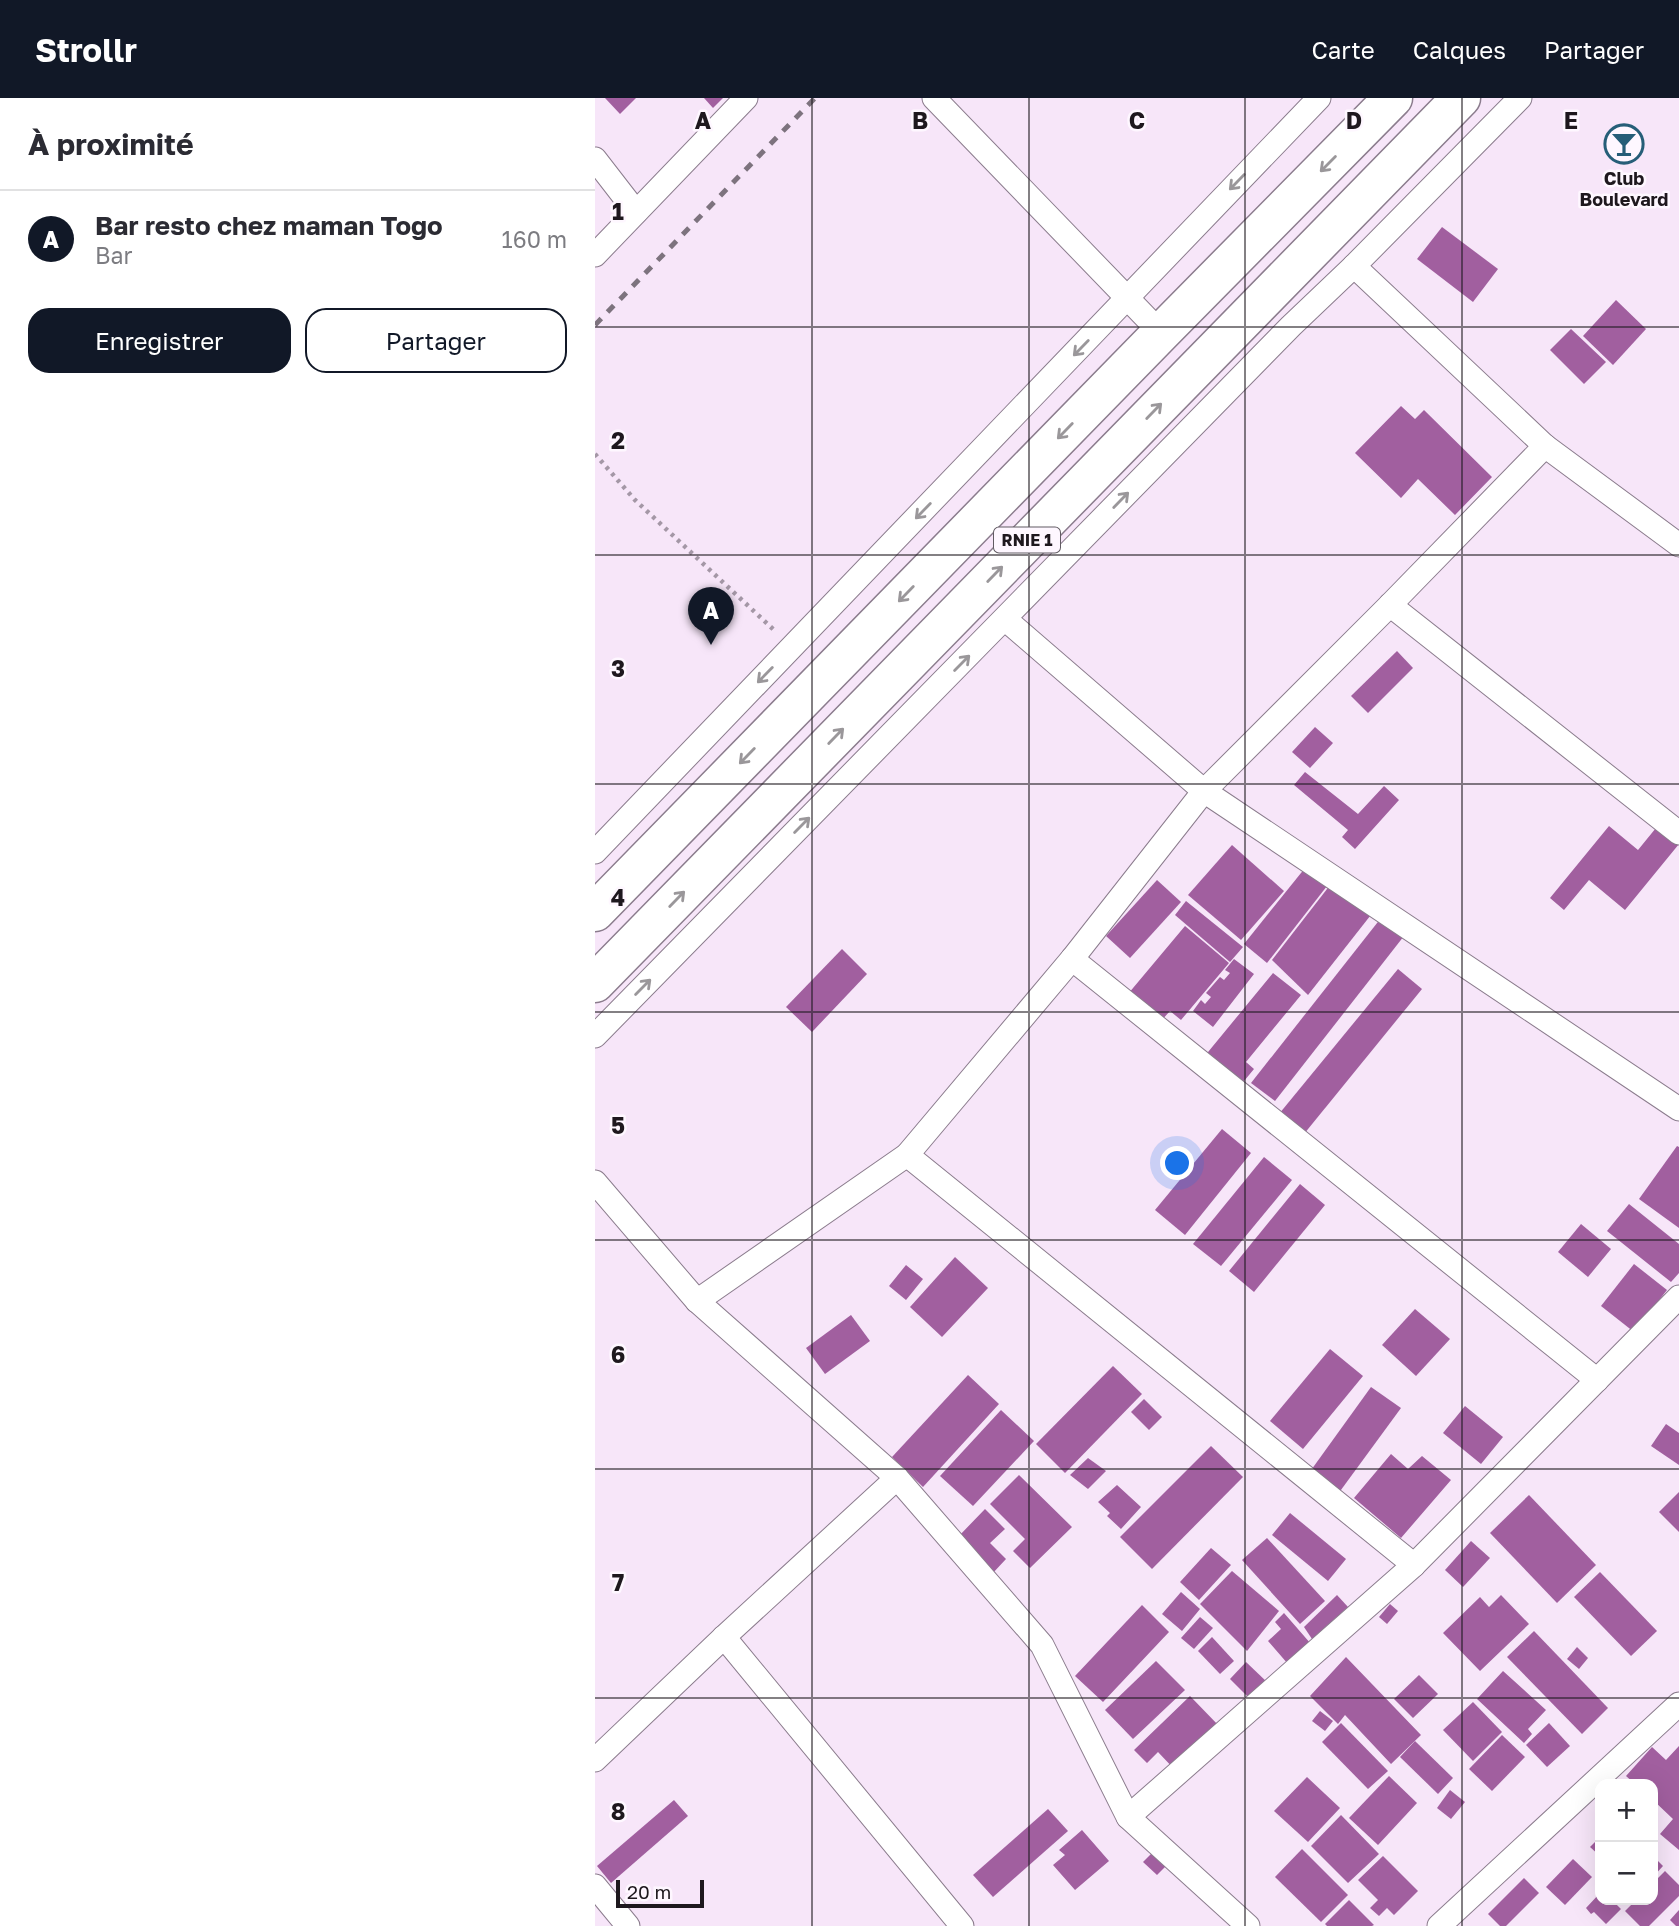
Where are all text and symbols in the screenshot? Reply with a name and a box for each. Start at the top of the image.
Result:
text: Strollr [35,30,137,69]
text: Carte [1311,35,1375,64]
text: Calques [1413,35,1506,64]
text: Partager [1544,35,1644,64]
text: A [695,106,712,134]
text: B [912,106,928,134]
text: C [1129,106,1145,134]
text: D [1346,106,1362,134]
text: E [1564,106,1578,134]
bar icon: Club Boulevard [1603,123,1645,165]
text: À proximité [28,126,194,162]
one-way arrow [1320,155,1337,172]
place label: Club Boulevard [1580,167,1668,210]
one-way arrow [1229,174,1246,191]
text: 1 [612,197,624,225]
text: Bar resto chez maman Togo [95,210,443,241]
text: A [43,225,59,253]
text: 160 m [502,225,567,253]
text: Bar [95,241,132,269]
button: Enregistrer [28,308,291,373]
button: Partager [305,308,567,373]
one-way arrow [1072,339,1089,356]
one-way arrow [1145,403,1162,420]
one-way arrow [1057,422,1074,439]
text: 2 [611,426,625,454]
one-way arrow [1112,492,1129,509]
one-way arrow [915,503,932,520]
road number: RNIE 1 [994,528,1060,552]
one-way arrow [986,565,1003,582]
one-way arrow [898,585,915,602]
pin: A [688,587,734,645]
text: 3 [611,654,625,682]
one-way arrow [953,655,970,672]
one-way arrow [757,667,774,684]
one-way arrow [827,728,844,745]
one-way arrow [739,748,756,765]
one-way arrow [794,817,811,834]
text: 4 [611,883,625,911]
one-way arrow [668,891,685,908]
one-way arrow [634,979,651,996]
text: 5 [611,1111,625,1139]
your location [1160,1146,1194,1180]
text: 6 [611,1340,625,1368]
text: 7 [612,1568,624,1596]
map controls [1595,1779,1658,1905]
button: + [1595,1779,1658,1842]
text: 8 [611,1797,625,1825]
button: − [1595,1842,1658,1905]
scale bar [616,1877,703,1909]
text: 20 m [627,1880,671,1903]

